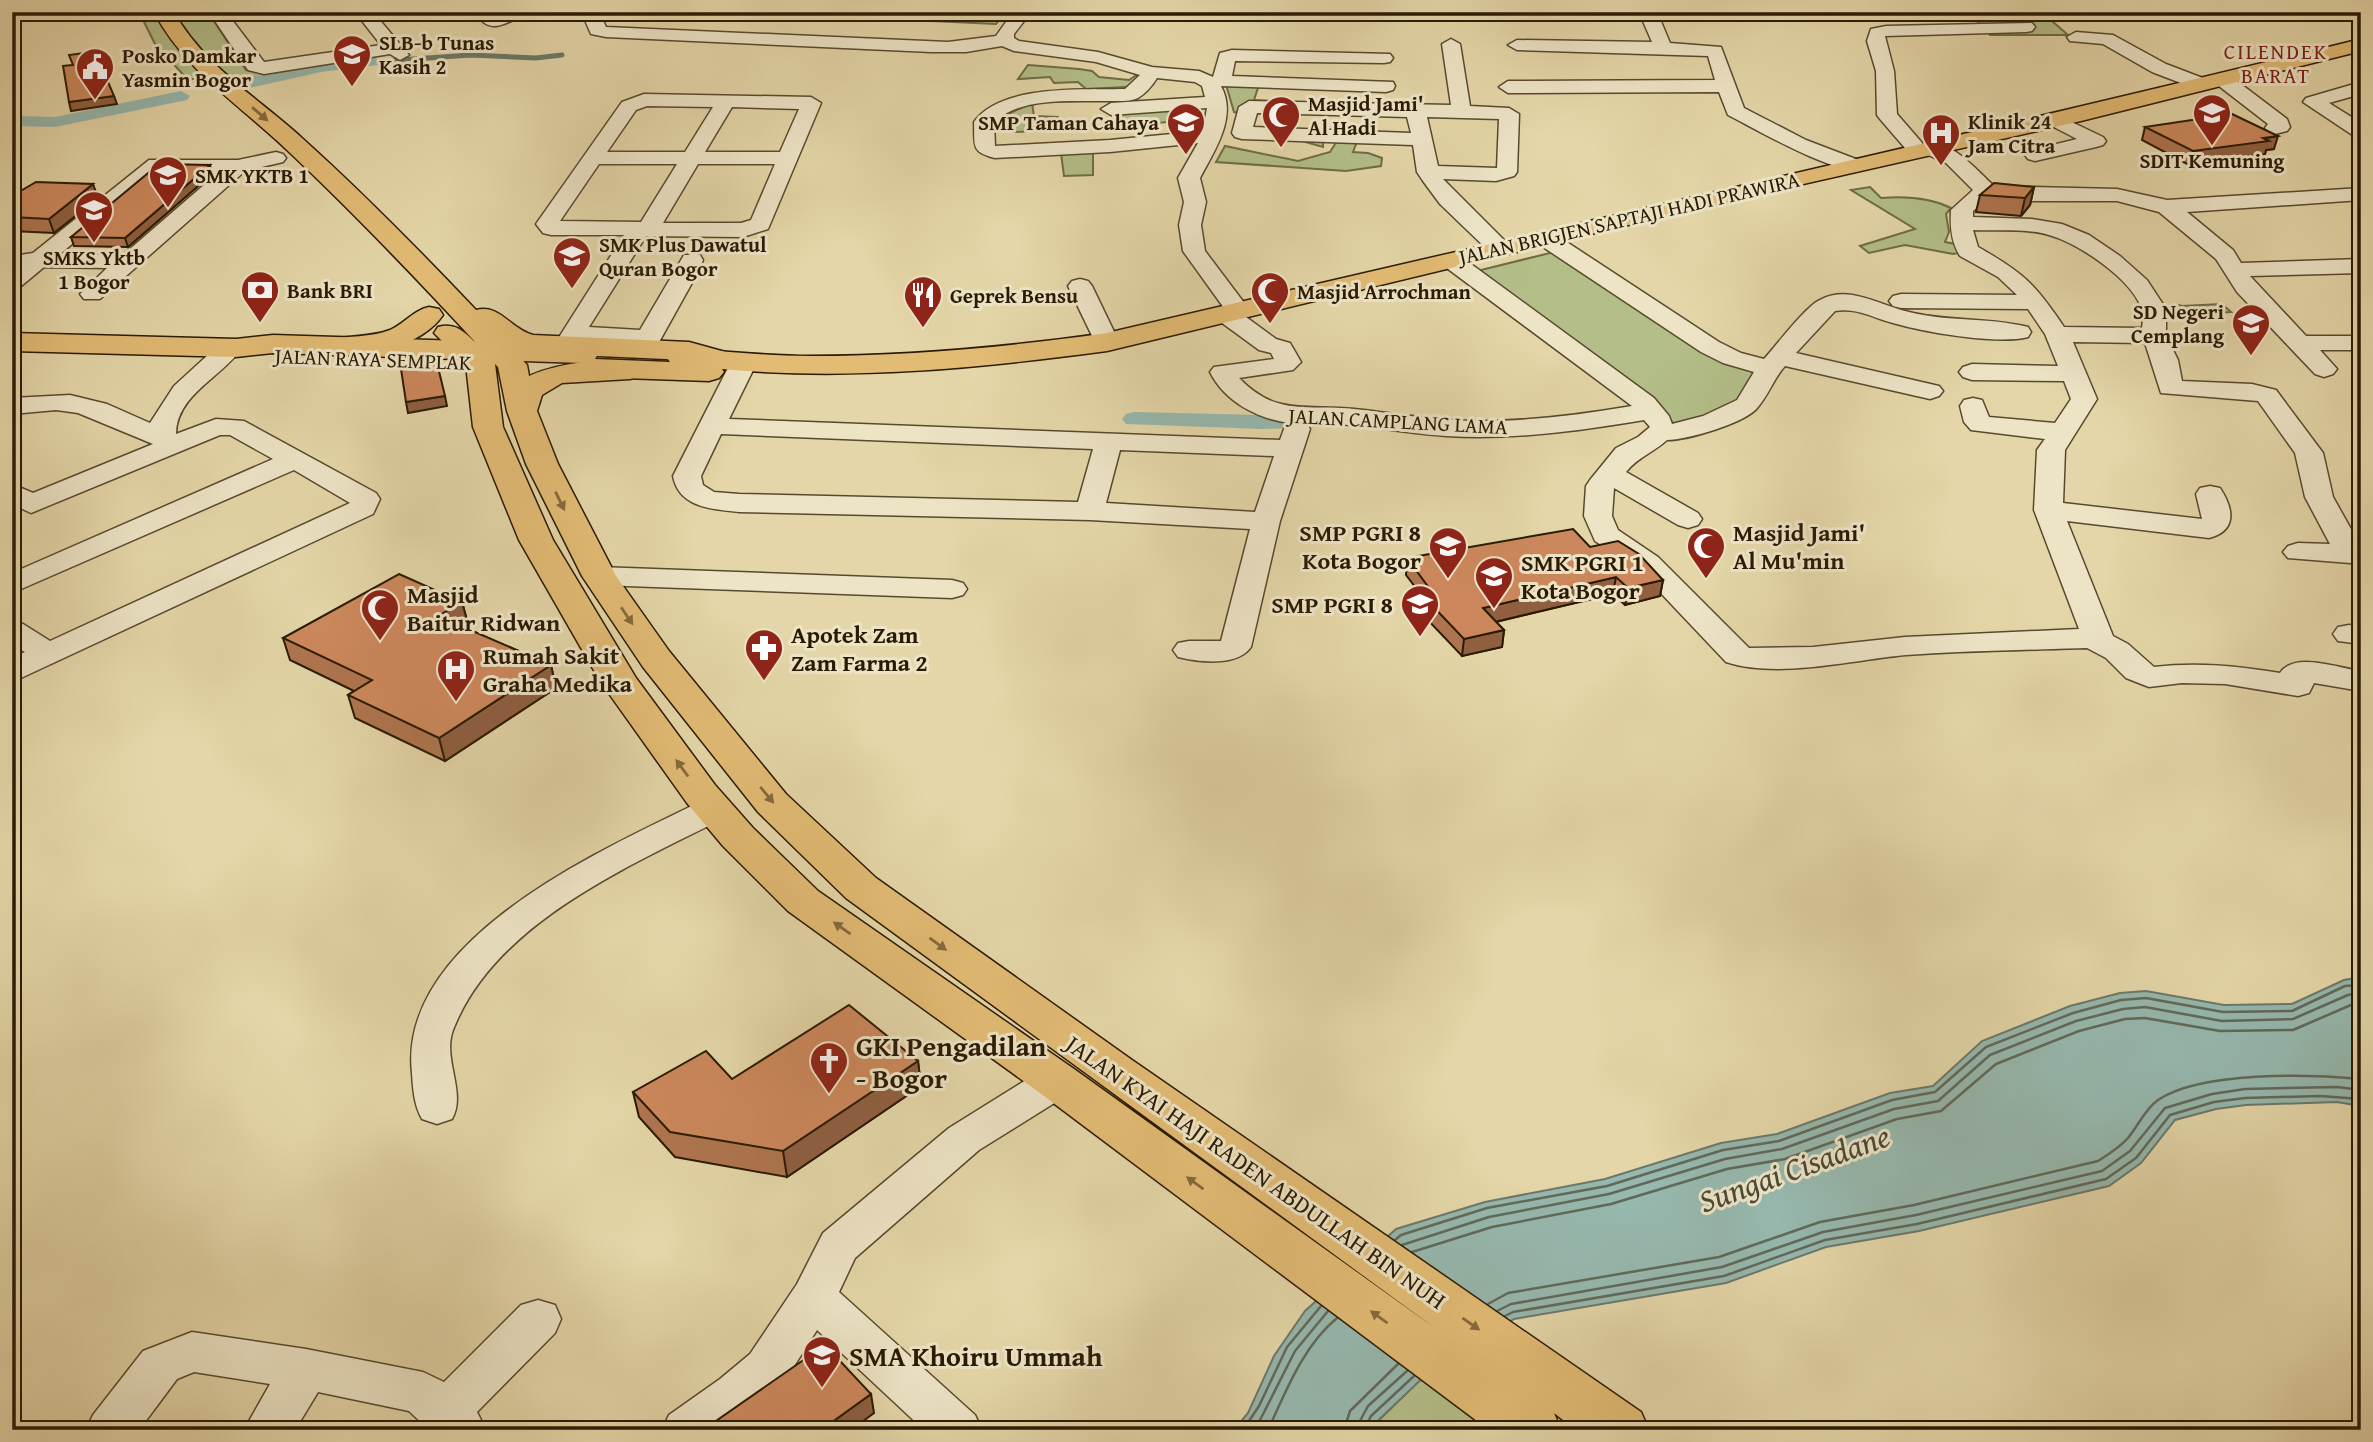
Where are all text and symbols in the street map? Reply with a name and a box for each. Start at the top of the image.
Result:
place label: SLB-b Tunas Kasih 2 [379,27,494,82]
school or university icon: SLB-b Tunas Kasih 2 [331,33,373,88]
district label: CILENDEK BARAT [2224,36,2328,91]
place label: Posko Damkar Yasmin Bogor [122,40,257,95]
public building icon: Posko Damkar Yasmin Bogor [74,46,116,101]
place label: Masjid Jami' Al Hadi [1308,88,1424,143]
school or university icon: SDIT Kemuning [2191,92,2233,147]
mosque icon: Masjid Jami' Al Hadi [1260,94,1302,149]
school or university icon: SMP Taman Cahaya [1165,101,1207,156]
one-way arrow [252,106,269,121]
place label: Klinik 24 Jam Citra [1965,106,2055,161]
place label: SMP Taman Cahaya [978,107,1159,138]
hospital icon: Klinik 24 Jam Citra [1920,112,1962,167]
place label: SDIT Kemuning [2140,145,2285,176]
school or university icon: SMK YKTB 1 [147,154,189,209]
place label: SMK YKTB 1 [195,160,309,191]
street label: JALAN BRIGJEN SAPTAJI HADI PRAWIRA [1453,164,1803,273]
school or university icon: SMKS Yktb 1 Bogor [73,189,115,244]
place label: SMK Plus Dawatul Quran Bogor [599,229,767,284]
school or university icon: SMK Plus Dawatul Quran Bogor [551,235,593,290]
place label: SMKS Yktb 1 Bogor [43,242,145,297]
bank icon: Bank BRI [239,269,281,324]
mosque icon: Masjid Arrochman [1249,270,1291,325]
restaurant icon: Geprek Bensu [902,274,944,329]
place label: Bank BRI [287,275,373,306]
place label: Masjid Arrochman [1297,276,1471,307]
place label: Geprek Bensu [950,280,1078,311]
place label: SD Negeri Cemplang [2131,296,2225,351]
school or university icon: SD Negeri Cemplang [2230,302,2272,357]
street label: JALAN RAYA SEMPLAK [271,340,472,378]
street label: JALAN CAMPLANG LAMA [1285,400,1509,442]
one-way arrow [555,491,566,511]
place label: SMP PGRI 8 Kota Bogor [1299,515,1421,578]
place label: Masjid Jami' Al Mu'min [1733,515,1865,578]
school or university icon: SMP PGRI 8 Kota Bogor [1427,525,1469,580]
mosque icon: Masjid Jami' Al Mu'min [1685,525,1727,580]
place label: SMK PGRI 1 Kota Bogor [1521,545,1644,608]
school or university icon: SMK PGRI 1 Kota Bogor [1473,555,1515,610]
place label: Masjid Baitur Ridwan [407,577,560,640]
school or university icon: SMP PGRI 8 [1399,583,1441,638]
mosque icon: Masjid Baitur Ridwan [359,587,401,642]
place label: SMP PGRI 8 [1271,587,1393,622]
one-way arrow [620,607,634,625]
place label: Apotek Zam Zam Farma 2 [791,617,928,680]
pharmacy icon: Apotek Zam Zam Farma 2 [743,627,785,682]
place label: Rumah Sakit Graha Medika [483,638,633,701]
hospital icon: Rumah Sakit Graha Medika [435,648,477,703]
one-way arrow [676,759,690,777]
one-way arrow [759,786,774,804]
one-way arrow [833,922,851,936]
one-way arrow [929,937,947,951]
place label: GKI Pengadilan - Bogor [856,1025,1047,1098]
street label: JALAN KYAI HAJI RADEN ABDULLAH BIN NUH [1056,1025,1453,1317]
church icon: GKI Pengadilan - Bogor [808,1040,850,1095]
water label: Sungai Cisadane [1692,1112,1896,1224]
one-way arrow [1186,1176,1204,1190]
one-way arrow [1370,1310,1388,1324]
one-way arrow [1462,1317,1480,1331]
school or university icon: SMA Khoiru Ummah [801,1334,843,1389]
place label: SMA Khoiru Ummah [849,1335,1103,1376]

